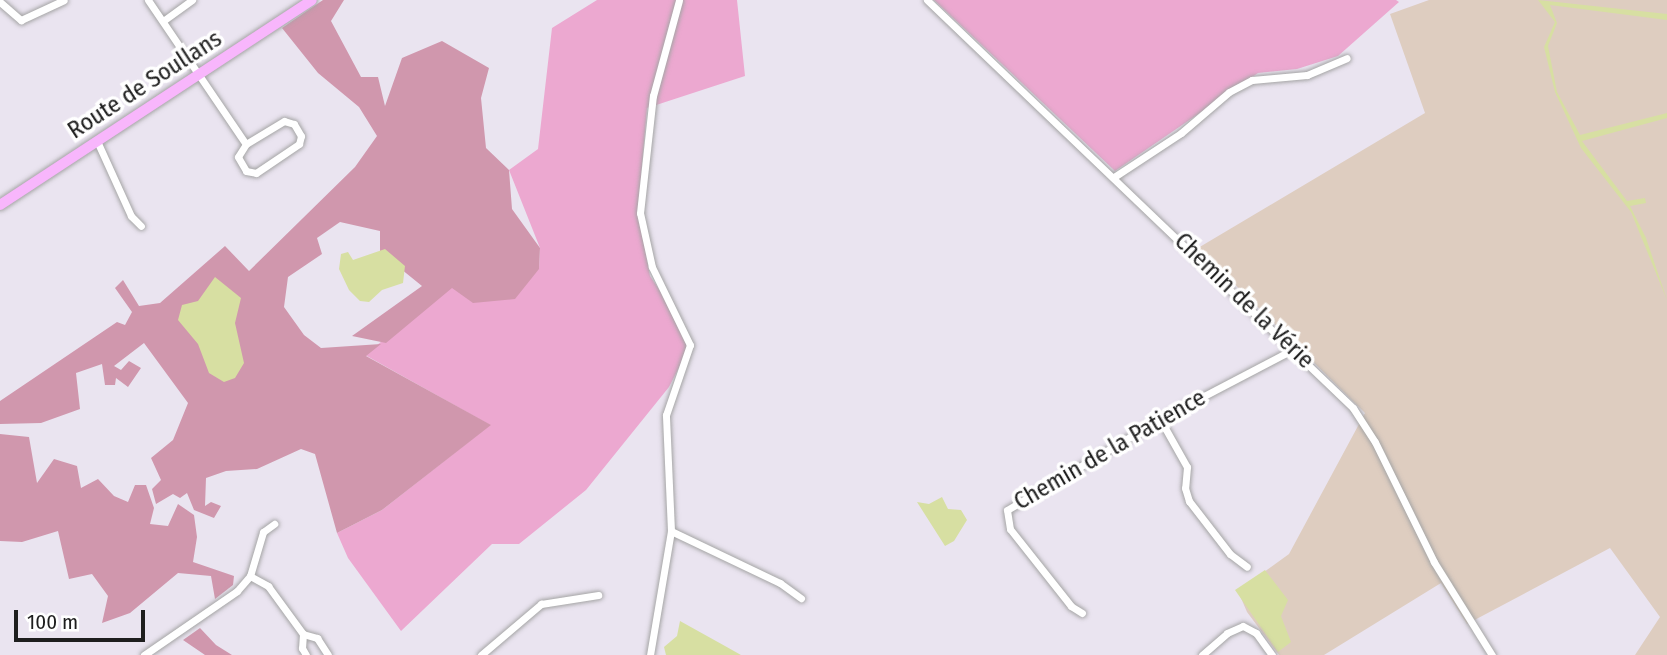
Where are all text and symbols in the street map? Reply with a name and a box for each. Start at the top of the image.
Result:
street label: Route de Soullans [63,25,227,145]
street label: Chemin de la Vérie [1168,227,1320,375]
street label: Chemin de la Patience [1009,383,1211,517]
scale bar [18,596,149,640]
text: 100 m [27,609,78,635]

